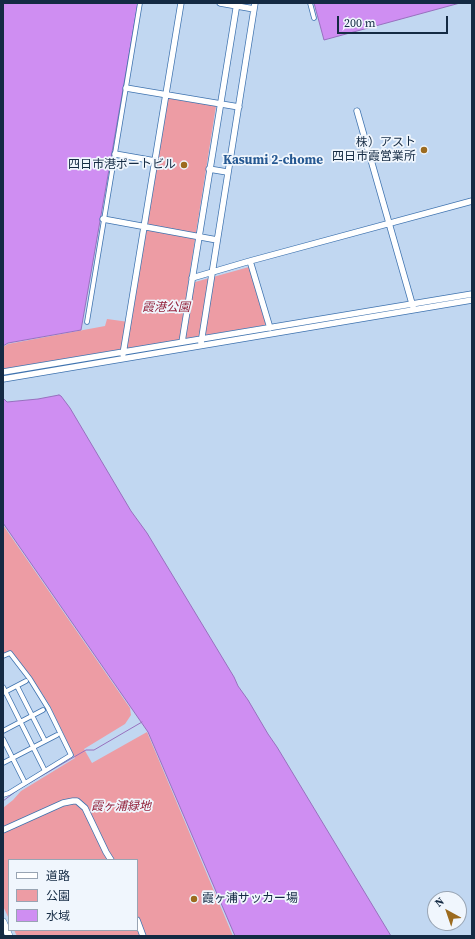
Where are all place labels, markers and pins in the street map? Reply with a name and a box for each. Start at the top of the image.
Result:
place label: 株）アスト 四日市霞営業所 [332,136,416,164]
marker: 株）アスト 四日市霞営業所 [419,145,429,155]
place label: 四日市港ポートビル [68,158,176,172]
marker: 四日市港ポートビル [179,160,189,170]
place label: 霞ヶ浦サッカー場 [202,892,298,906]
marker: 霞ヶ浦サッカー場 [189,894,199,904]

